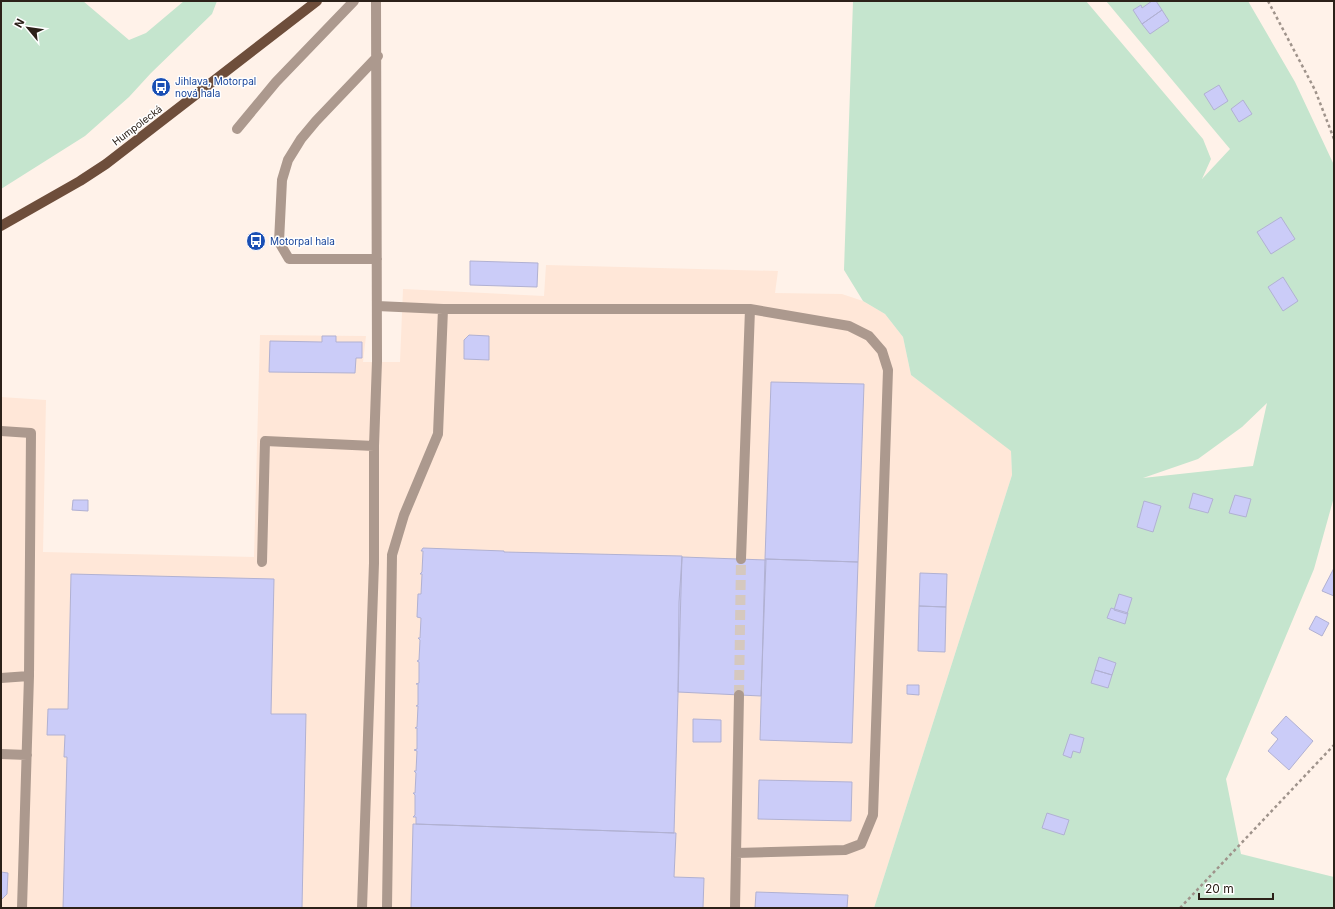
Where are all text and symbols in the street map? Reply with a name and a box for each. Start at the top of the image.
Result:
north arrow [8,8,48,48]
text: N [11,16,27,30]
place label: Jihlava, Motorpal nová hala [175,75,256,99]
bus stop icon: Jihlava, Motorpal nová hala [150,76,172,98]
street label: Humpolecká [110,102,164,148]
bus stop icon: Motorpal hala [245,230,267,252]
place label: Motorpal hala [270,235,335,247]
scale bar [1199,875,1273,901]
text: 20 m [1205,881,1234,896]

